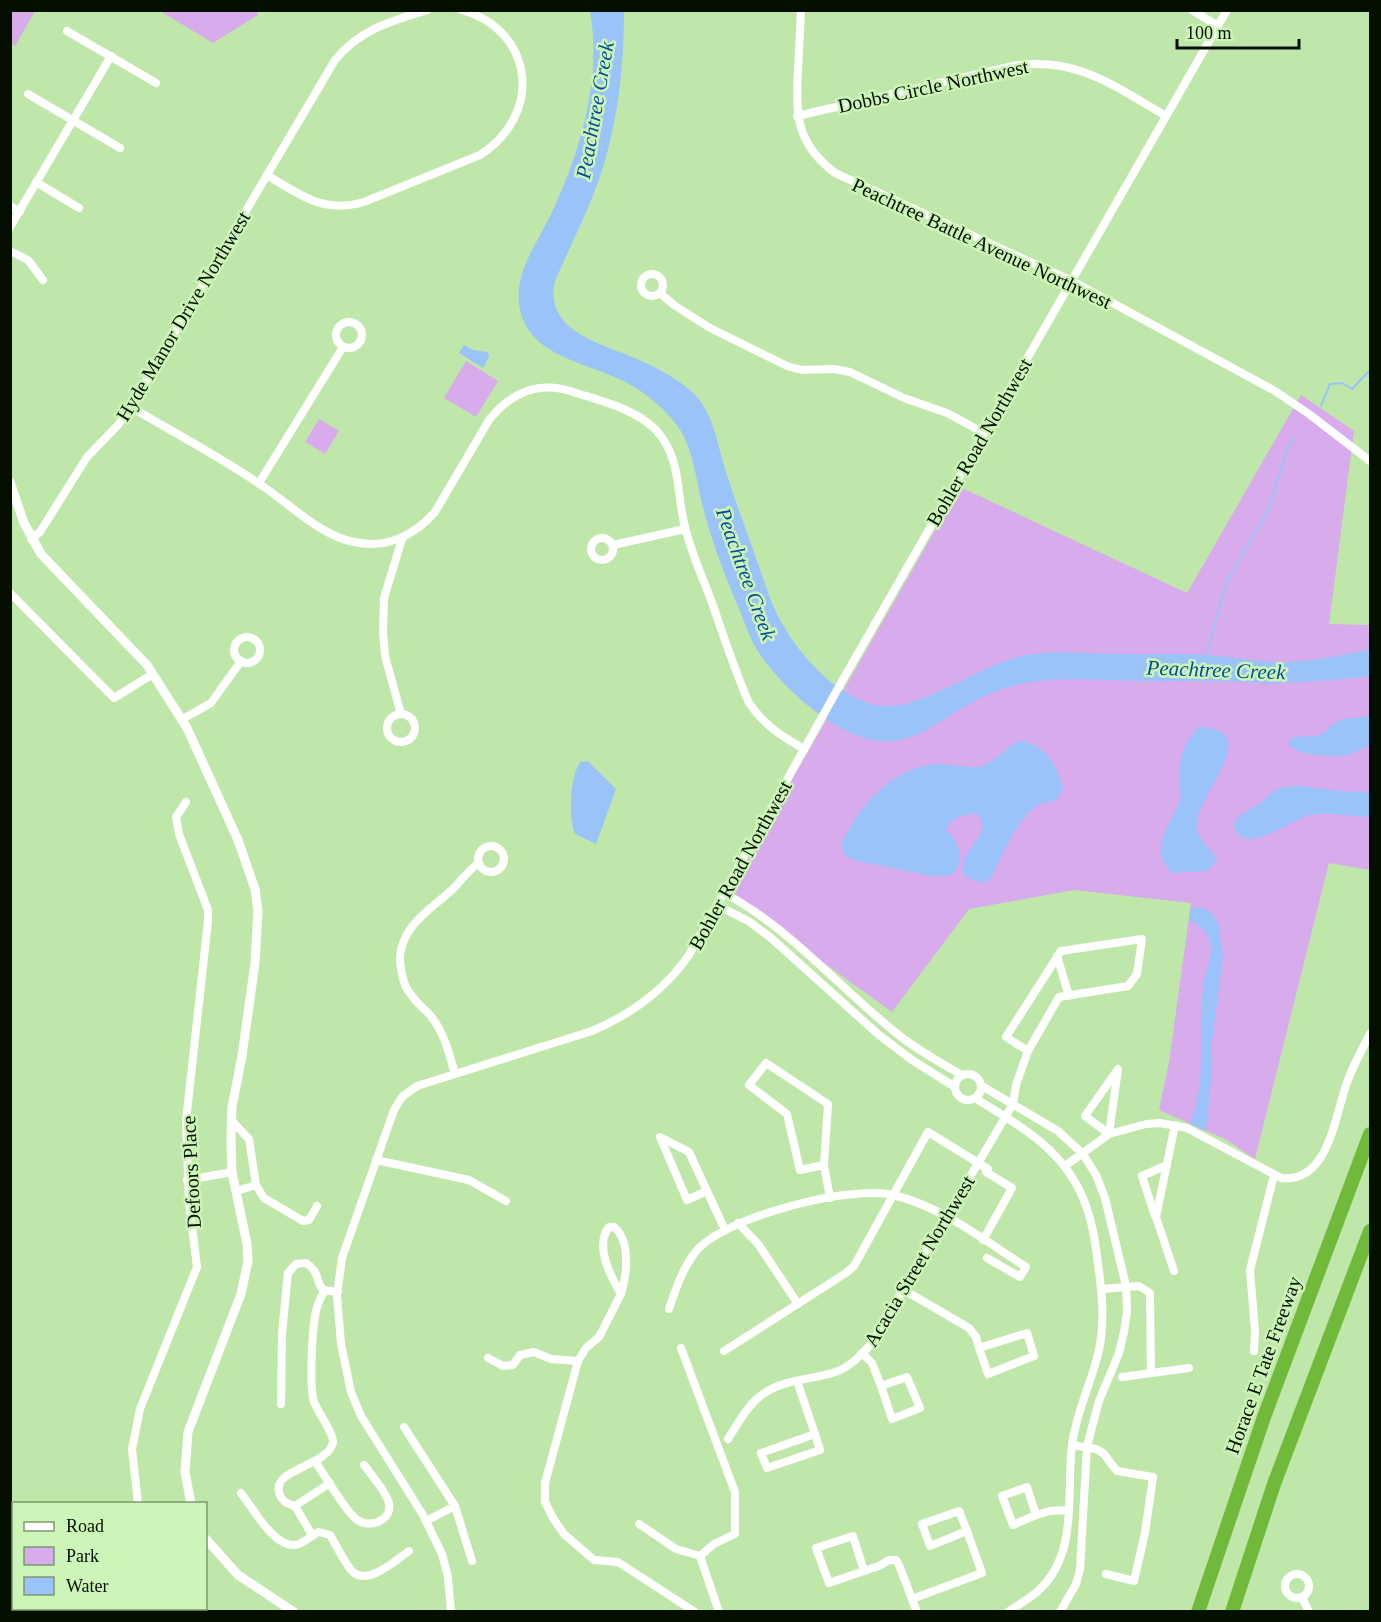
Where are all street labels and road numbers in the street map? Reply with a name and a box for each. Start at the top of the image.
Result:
street label: Dobbs Circle Northwest [836,55,1031,117]
street label: Peachtree Battle Avenue Northwest [849,173,1115,313]
street label: Hyde Manor Drive Northwest [112,207,255,425]
street label: Bohler Road Northwest [922,354,1036,530]
street label: Bohler Road Northwest [684,776,796,953]
street label: Defoors Place [177,1115,205,1229]
street label: Acacia Street Northwest [859,1171,979,1350]
street label: Horace E Tate Freeway [1221,1273,1306,1457]

